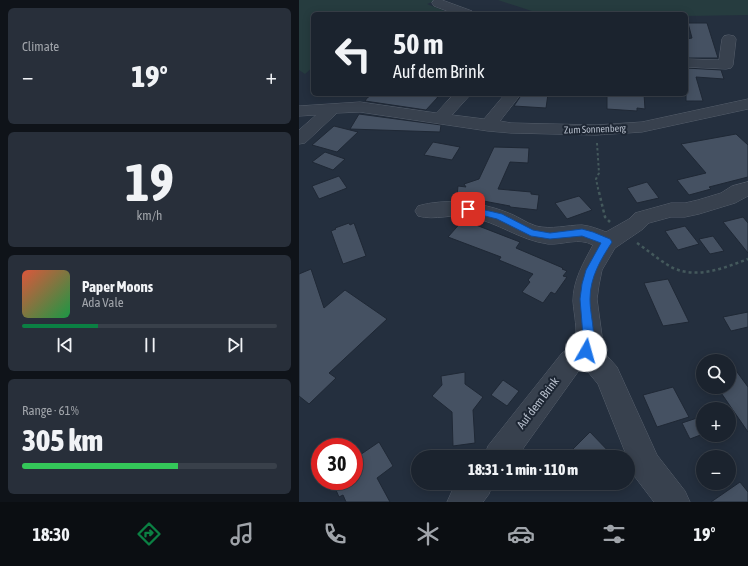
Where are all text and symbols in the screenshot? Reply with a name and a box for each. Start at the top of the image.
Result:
icon: left [327,28,379,80]
text: 50 m [393,28,443,60]
text: Climate [22,39,59,54]
text: 19° [131,59,168,93]
text: Auf dem Brink [393,61,485,82]
text: − [22,63,33,89]
text: + [266,63,277,89]
street label: Zum Sonnenberg [564,122,627,136]
text: 19 [125,152,174,212]
pin [451,192,485,226]
icon: arrive [457,198,479,220]
text: km/h [137,208,162,223]
text: Paper Moons [82,278,153,295]
text: Ada Vale [82,295,124,310]
position arrow [565,330,607,372]
icon: previous [54,334,76,356]
icon: pause [139,334,161,356]
icon: next [224,334,246,356]
map controls [696,354,736,490]
button: search [696,354,736,394]
street label: Auf dem Brink [514,374,562,432]
button: + [696,402,736,442]
text: Range · 61% [22,403,79,418]
text: 305 km [22,423,103,457]
speed limit sign: 30 [311,438,363,490]
button: − [696,450,736,490]
text: 18:31 · 1 min · 110 m [468,461,578,478]
icon: directions [135,520,163,548]
icon: music [228,520,256,548]
icon: phone [321,520,349,548]
icon: climate [414,520,442,548]
icon: car [507,520,535,548]
icon: filters [600,520,628,548]
text: 18:30 [33,524,70,545]
text: 19° [693,524,715,545]

